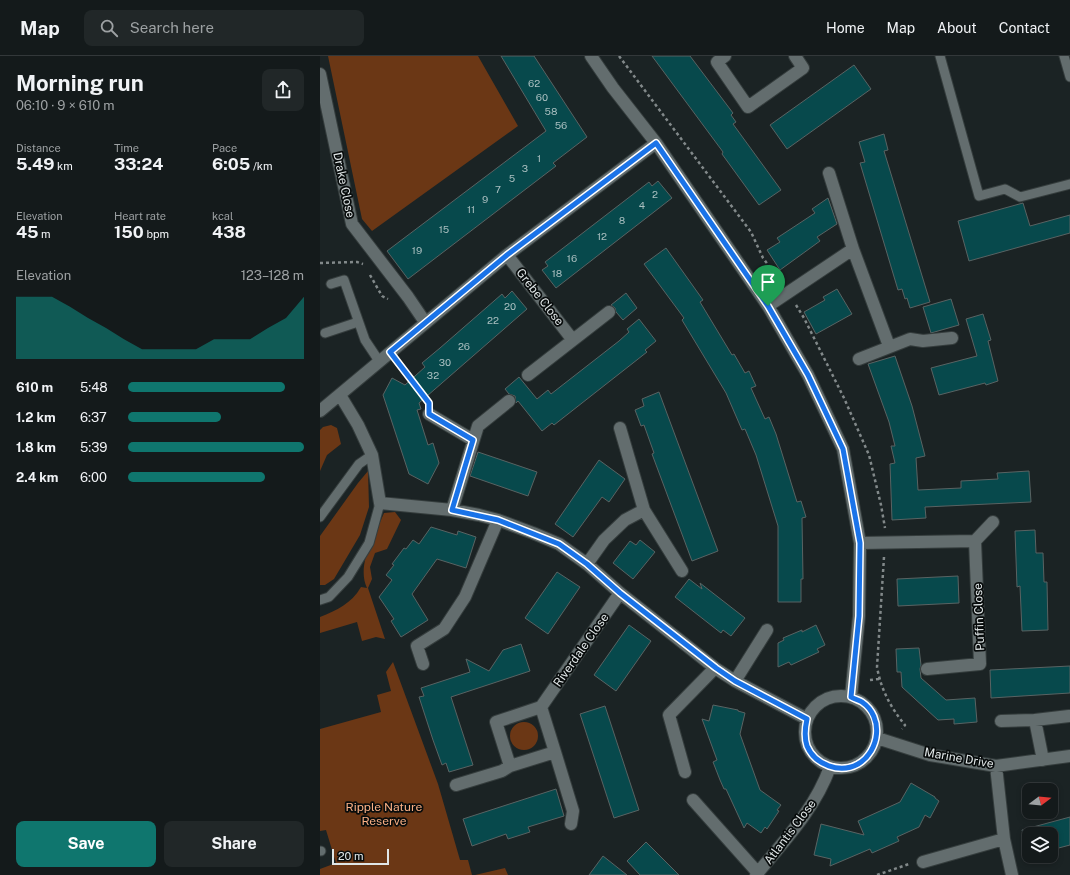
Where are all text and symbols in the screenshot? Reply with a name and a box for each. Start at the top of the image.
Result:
search box [84,10,364,46]
text: Map [20,17,60,39]
icon: search [98,17,120,39]
text: Search here [130,19,214,36]
text: Home [826,20,865,36]
text: Map [887,20,915,36]
text: About [937,20,977,36]
text: Contact [999,20,1050,36]
button: share [262,69,304,111]
text: Morning run [16,70,144,96]
house number: 62 [528,77,540,89]
house number: 60 [536,91,548,103]
text: 06:10 · 9 × 610 m [16,98,115,113]
house number: 58 [545,105,557,117]
house number: 56 [555,119,567,131]
text: Distance [16,142,61,154]
text: Time [114,142,139,154]
text: Pace [212,142,237,154]
street label: Drake Close [330,151,358,219]
house number: 1 [537,152,541,164]
text: 5.49 [16,154,54,174]
text: 33:24 [114,154,163,174]
text: 6:05 [212,154,250,174]
text: km [54,160,73,172]
text: /km [250,160,272,172]
house number: 3 [522,162,528,174]
house number: 5 [509,172,515,184]
house number: 7 [495,183,501,195]
house number: 2 [652,188,658,200]
house number: 9 [482,193,488,205]
house number: 4 [639,199,645,211]
house number: 11 [467,203,475,215]
text: Elevation [16,210,63,222]
text: Heart rate [114,210,166,222]
text: kcal [212,210,233,222]
house number: 8 [619,214,625,226]
text: 45 [16,222,38,242]
text: 150 [114,222,144,242]
text: 438 [212,222,246,242]
house number: 15 [439,223,449,235]
text: m [38,228,51,240]
text: bpm [144,228,169,240]
house number: 12 [597,230,607,242]
house number: 19 [412,244,422,256]
house number: 16 [567,252,577,264]
pin [751,265,785,306]
street label: Grebe Close [513,266,567,328]
house number: 18 [552,267,562,279]
text: Elevation [16,268,71,283]
text: 123–128 m [241,268,304,283]
icon: arrive [757,271,779,293]
house number: 20 [504,300,516,312]
house number: 22 [487,314,499,326]
house number: 26 [458,340,470,352]
house number: 30 [439,356,451,368]
house number: 32 [427,369,439,381]
text: 610 m [16,380,53,395]
text: 5:48 [80,380,108,395]
text: 1.2 km [16,410,56,425]
text: 6:37 [80,410,107,425]
text: 1.8 km [16,440,56,455]
text: 5:39 [80,440,107,455]
text: 2.4 km [16,470,58,485]
text: 6:00 [80,470,107,485]
street label: Puffin Close [971,583,987,651]
street label: Riverdale Close [551,610,612,689]
street label: Marine Drive [923,745,995,771]
north arrow [1022,783,1058,819]
map controls [1022,783,1058,863]
street label: Atlantis Close [761,797,819,867]
park label: Ripple Nature Reserve [346,800,423,828]
button: Save [16,821,156,867]
button: Share [164,821,304,867]
button: layers [1022,827,1058,863]
scale bar [332,847,389,866]
text: 20 m [338,850,363,862]

